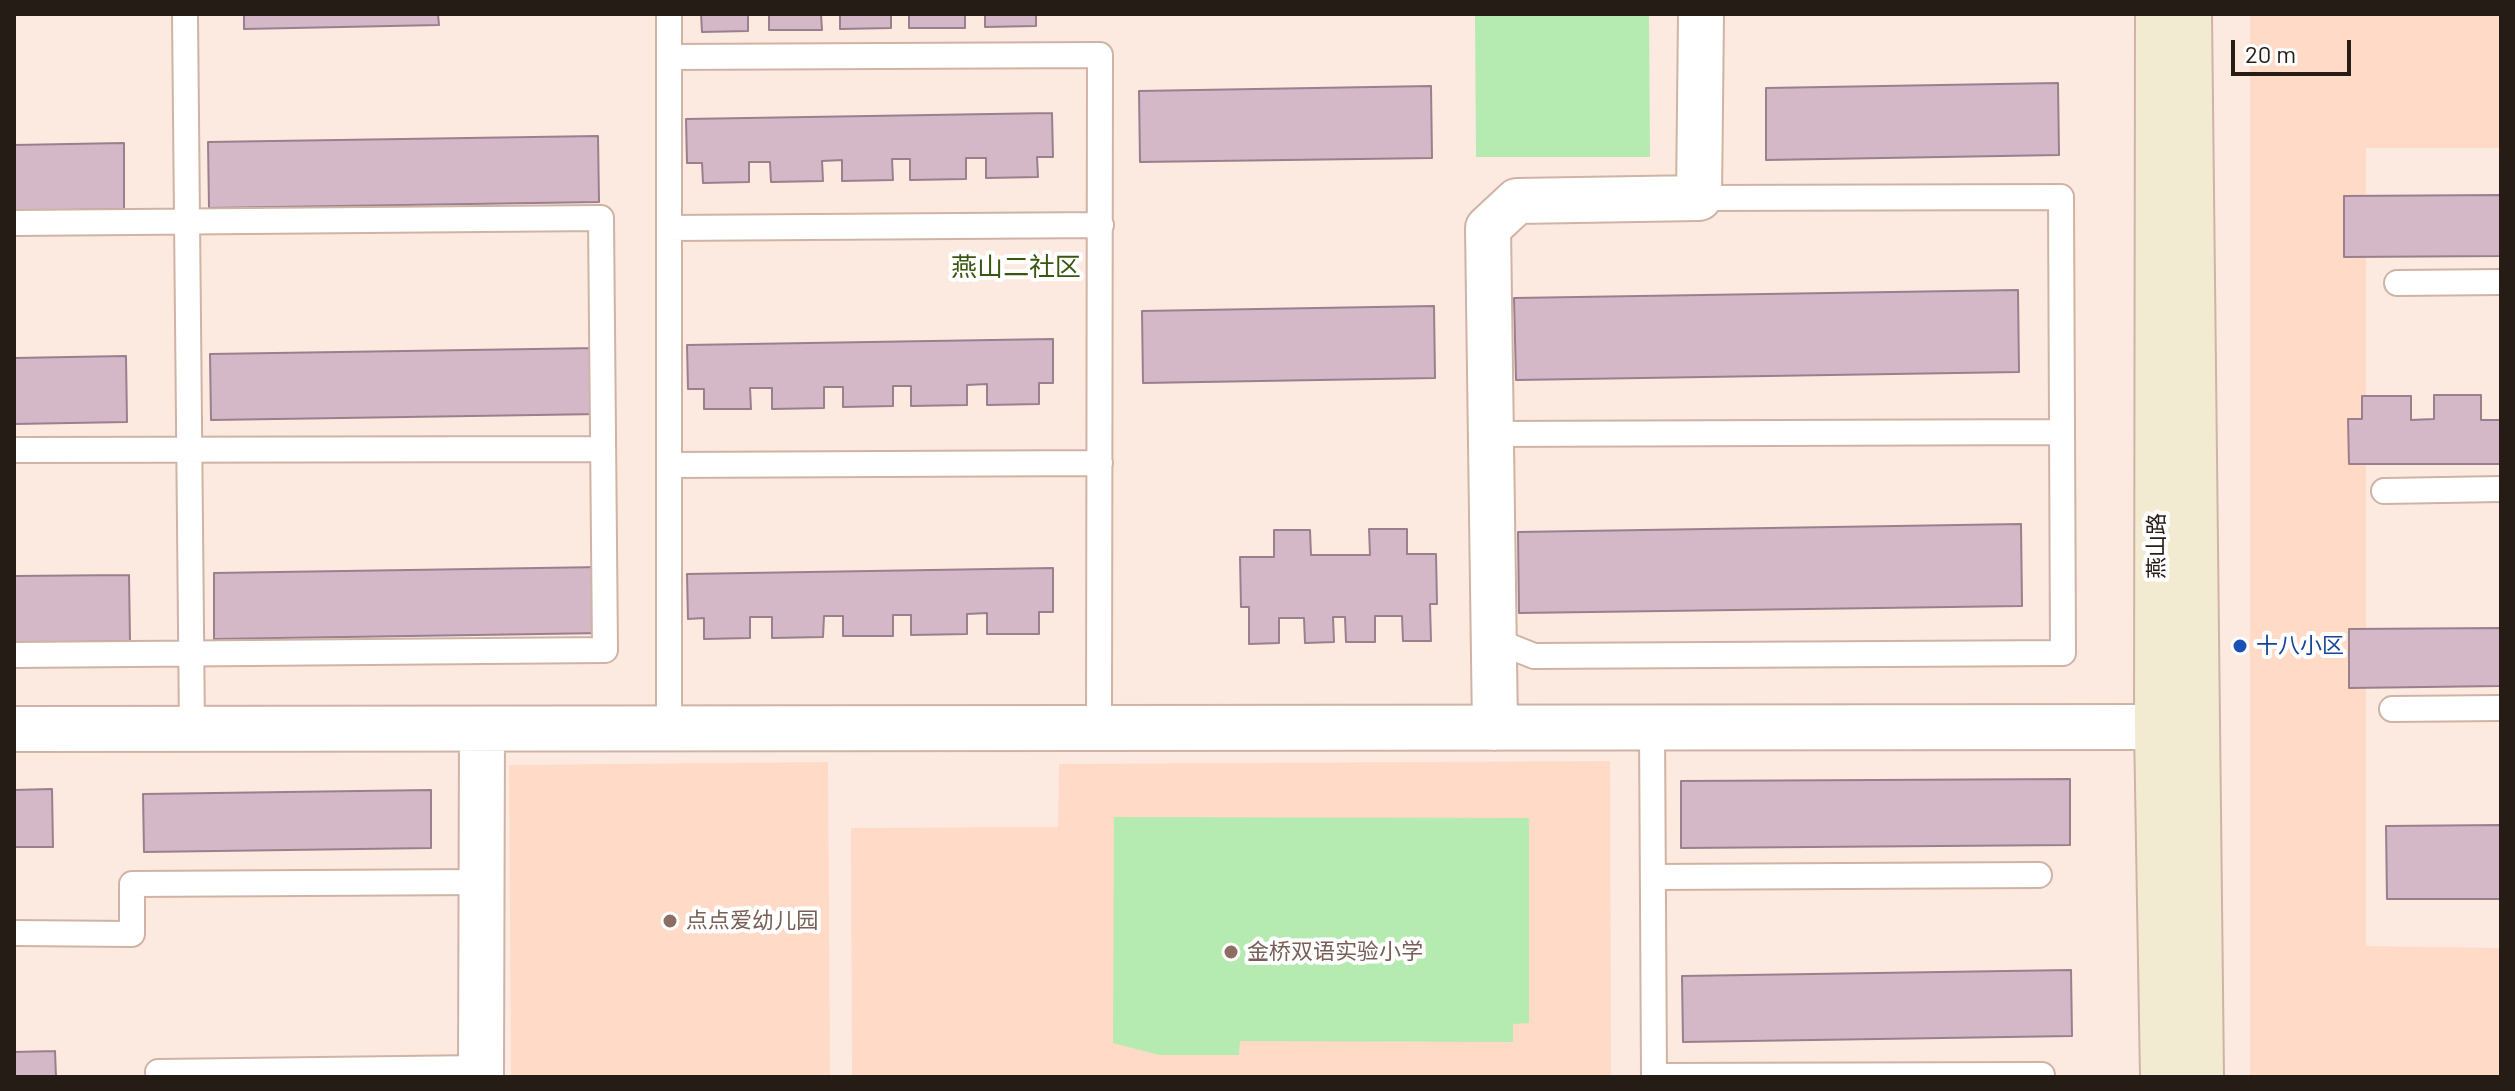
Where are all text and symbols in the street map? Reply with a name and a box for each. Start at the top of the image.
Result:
scale bar [2235,24,2355,74]
text: 20 m [2245,39,2296,68]
district label: 燕山二社区 [951,251,1081,283]
street label: 燕山路 [2144,513,2170,579]
place label: 十八小区 [2256,633,2344,659]
marker: 十八小区 [2231,637,2249,655]
place label: 点点爱幼儿园 [686,908,818,934]
marker: 点点爱幼儿园 [661,912,679,930]
place label: 金桥双语实验小学 [1247,939,1423,965]
marker: 金桥双语实验小学 [1222,943,1240,961]

